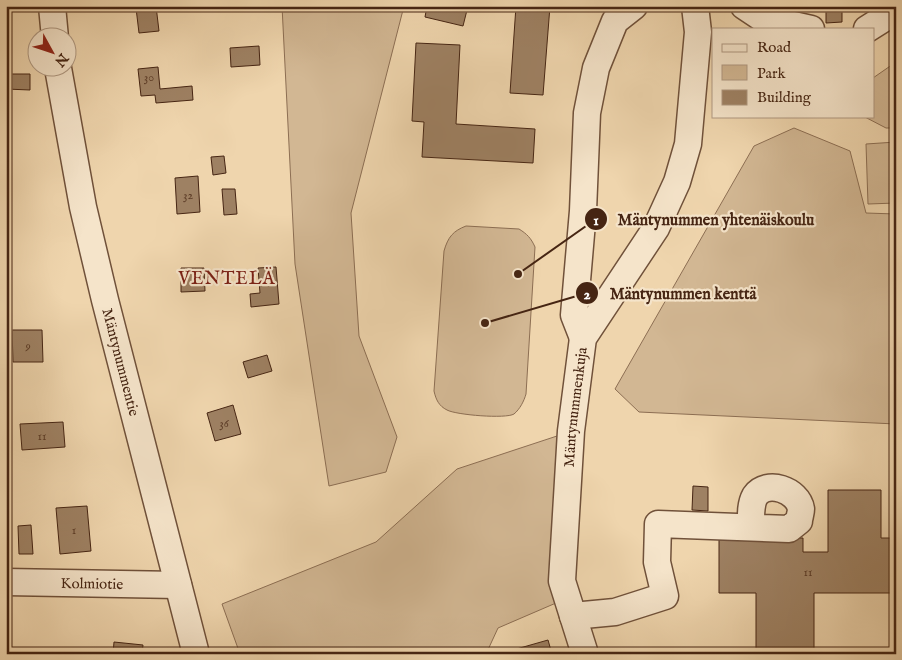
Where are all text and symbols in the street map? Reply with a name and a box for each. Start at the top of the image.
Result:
north arrow [28,28,78,78]
legend [712,28,874,118]
text: Road [757,38,792,57]
text: N [50,49,73,70]
text: Park [757,64,787,83]
house number: 30 [144,70,154,85]
text: Building [757,88,812,107]
house number: 32 [183,188,193,203]
callout: Mäntynummen yhtenäiskoulu [583,204,825,235]
text: 1 [593,211,599,230]
text: Mäntynummen yhtenäiskoulu [618,211,815,231]
district label: VENTELÄ [177,267,276,291]
callout: Mäntynummen kenttä [575,278,766,309]
text: 2 [583,285,591,304]
text: Mäntynummen kenttä [610,285,757,305]
street label: Mäntynummentie [98,306,144,418]
house number: 9 [24,339,31,354]
street label: Mäntynummenkuja [559,345,591,468]
house number: 36 [219,416,230,431]
house number: 11 [38,429,46,444]
house number: 1 [72,523,76,538]
house number: 11 [804,565,812,580]
street label: Kolmiotie [61,573,124,594]

